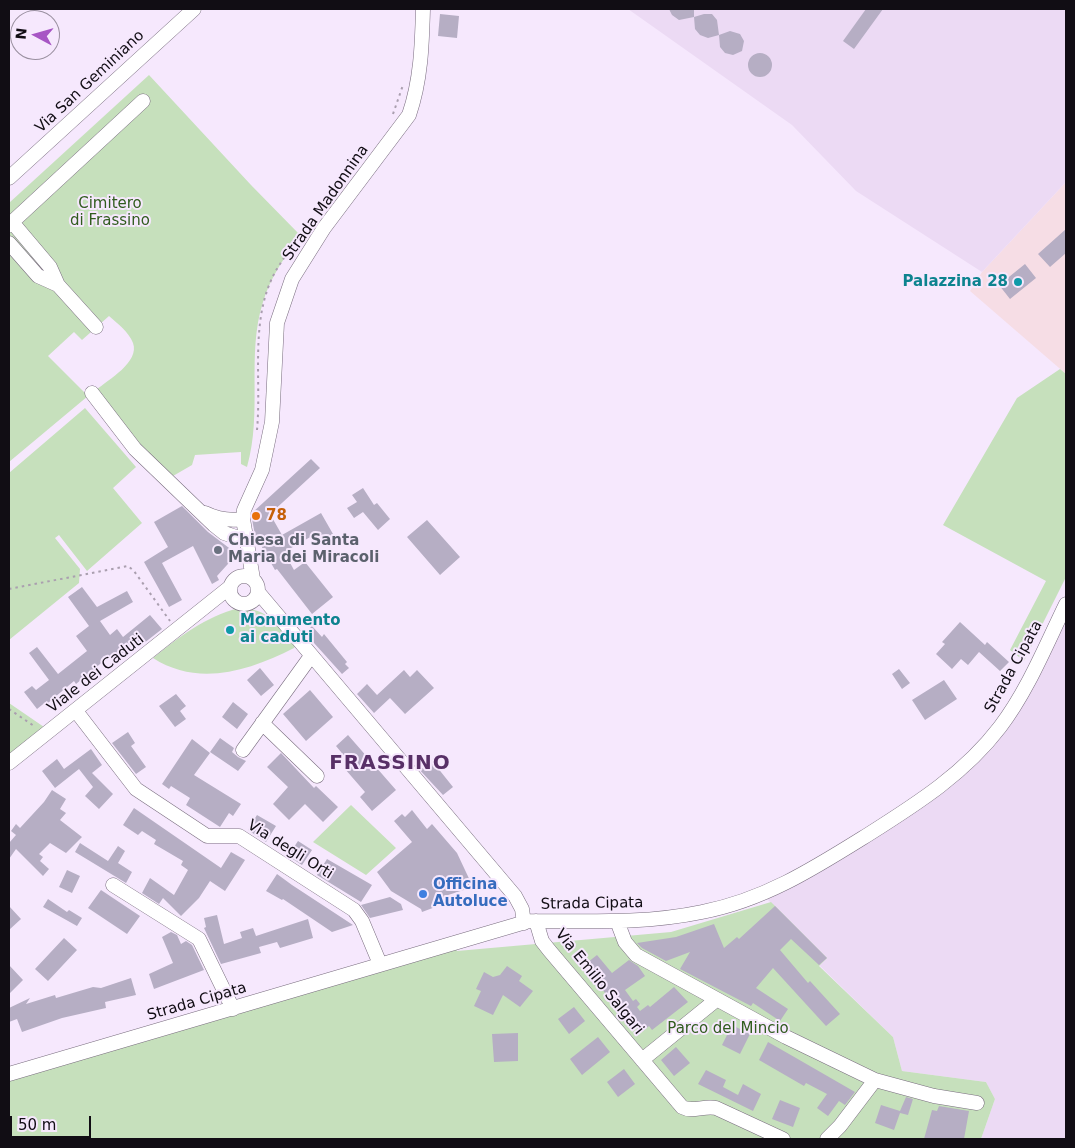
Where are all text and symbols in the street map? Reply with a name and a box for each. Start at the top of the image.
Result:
north arrow [10,10,60,60]
text: N [13,27,30,40]
street label: Via San Geminiano [32,27,148,137]
street label: Strada Madonnina [279,142,373,264]
park label: Cimitero di Frassino [70,195,150,230]
place label: Palazzina 28 [903,273,1008,291]
marker: Palazzina 28 [1012,276,1024,288]
place label: 78 [266,507,287,525]
marker: 78 [250,510,262,522]
place label: Chiesa di Santa Maria dei Miracoli [228,532,379,567]
marker: Chiesa di Santa Maria dei Miracoli [212,544,224,556]
place label: Monumento ai caduti [240,612,341,647]
street label: Strada Cipata [981,618,1047,716]
marker: Monumento ai caduti [224,624,236,636]
street label: Viale dei Caduti [44,631,148,717]
district label: FRASSINO [328,752,452,776]
street label: Via degli Orti [244,817,336,883]
place label: Officina Autoluce [433,876,508,911]
marker: Officina Autoluce [417,888,429,900]
street label: Strada Cipata [541,894,643,914]
street label: Via Emilio Salgari [551,926,647,1038]
street label: Strada Cipata [145,979,249,1025]
park label: Parco del Mincio [667,1020,789,1038]
scale bar [12,1106,94,1138]
text: 50 m [18,1116,56,1134]

